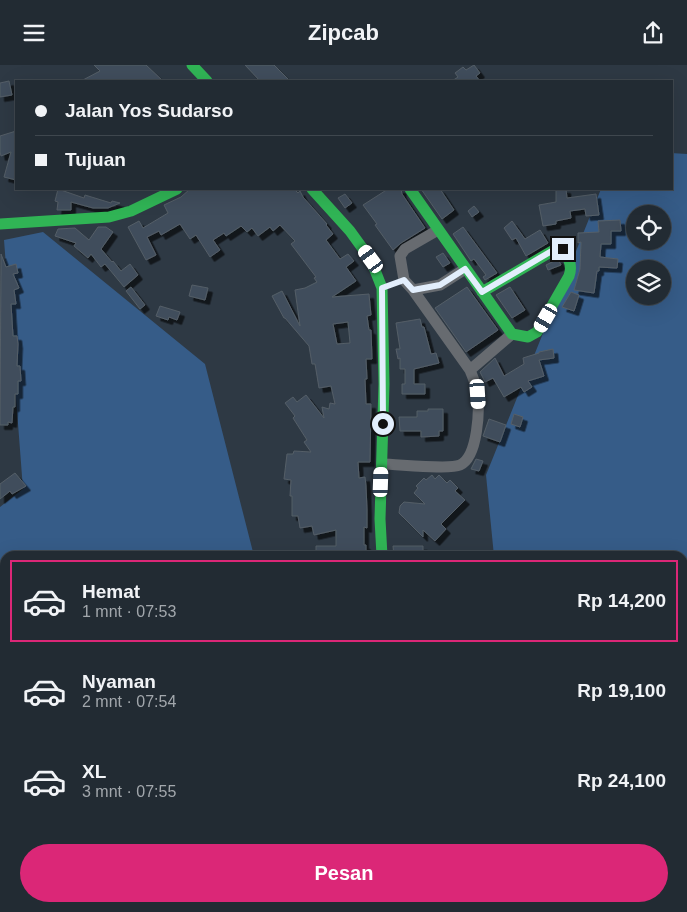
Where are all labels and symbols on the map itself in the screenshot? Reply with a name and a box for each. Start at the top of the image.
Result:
route end [552,238,574,260]
car [356,242,385,276]
car [532,301,559,335]
car [469,379,486,409]
route start [372,413,394,435]
car [372,467,389,497]

